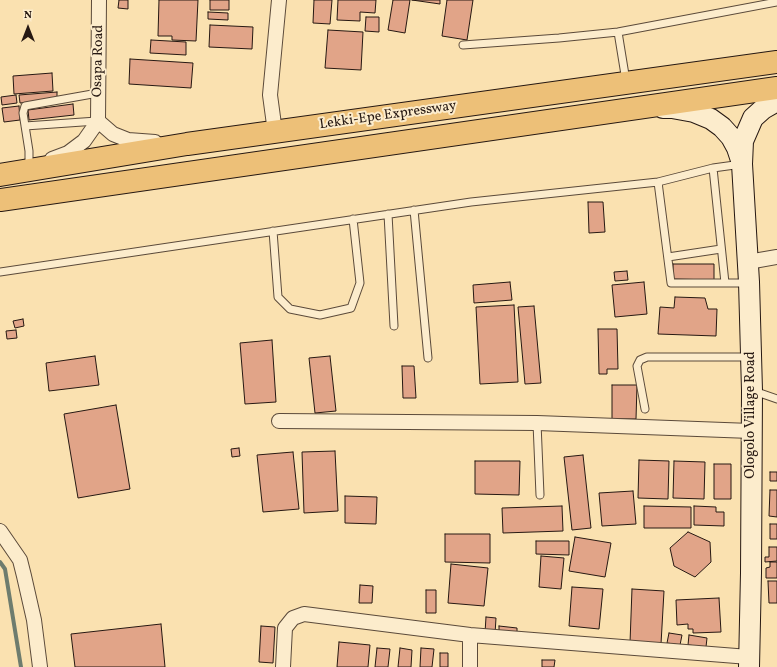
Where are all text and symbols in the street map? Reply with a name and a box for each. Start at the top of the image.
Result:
north arrow [8,8,48,48]
text: N [24,8,32,23]
street label: Osapa Road [90,25,108,97]
street label: Lekki-Epe Expressway [318,98,458,134]
street label: Ologolo Village Road [743,351,759,479]

